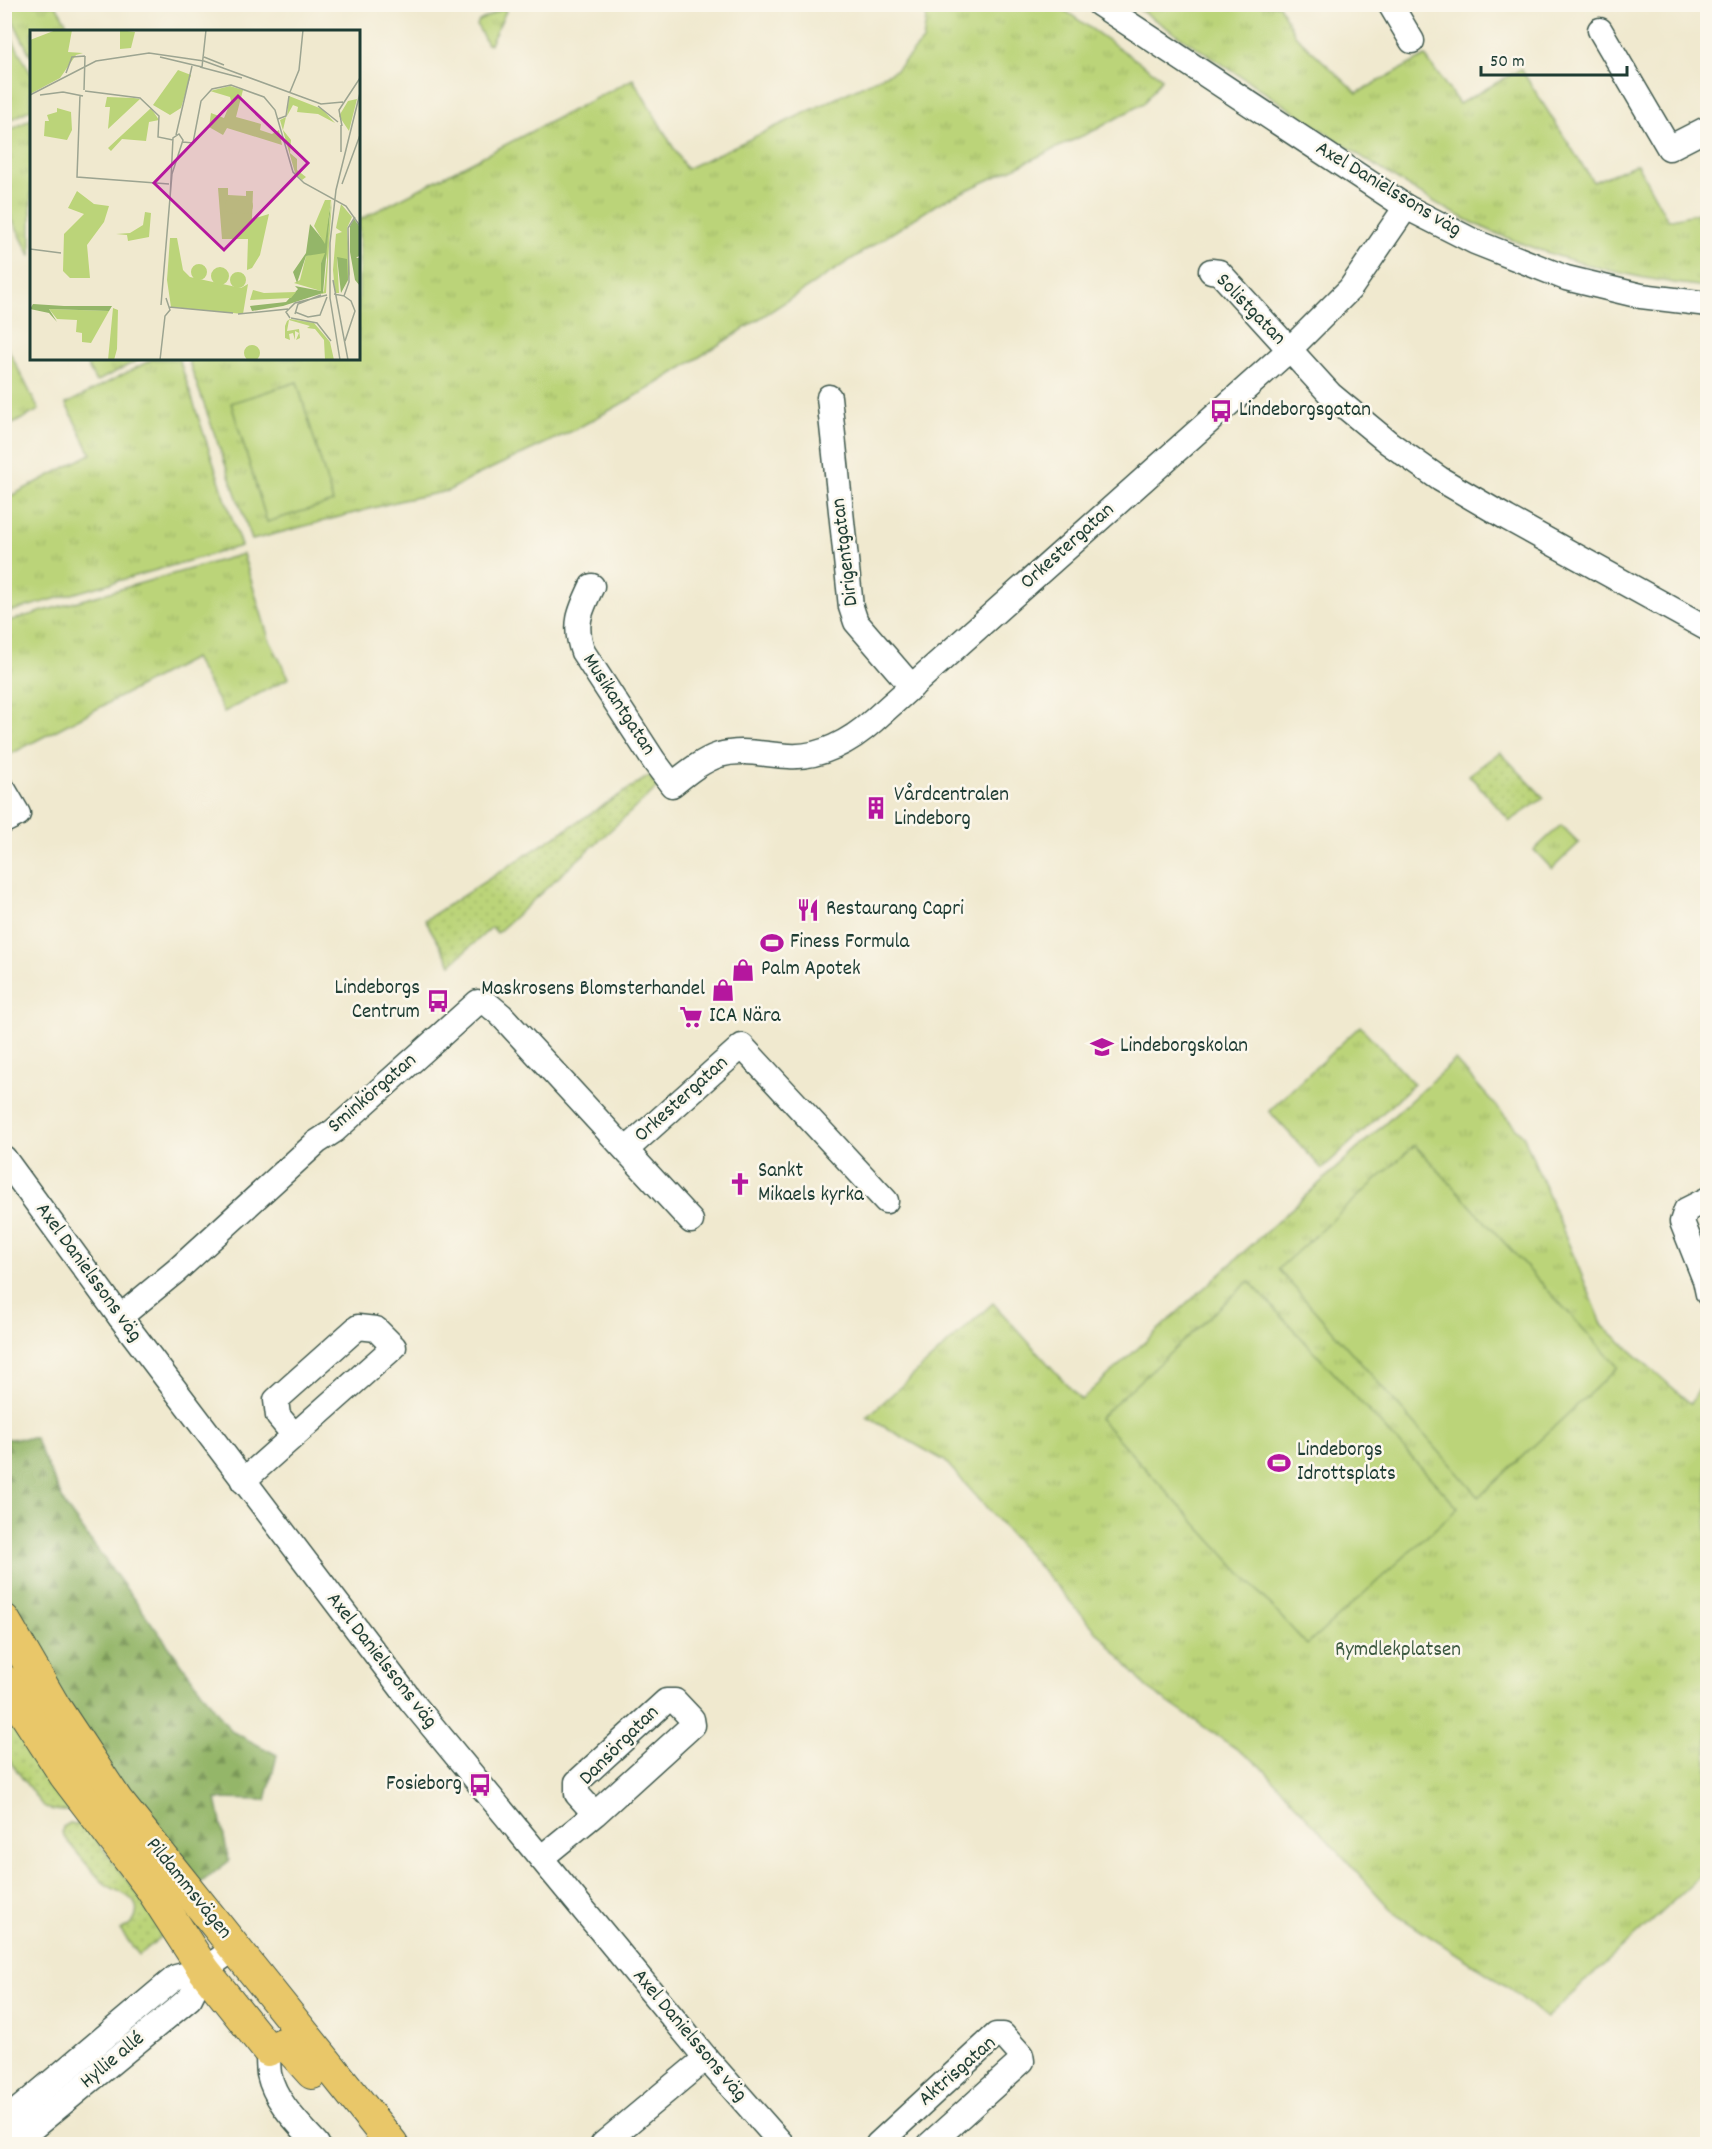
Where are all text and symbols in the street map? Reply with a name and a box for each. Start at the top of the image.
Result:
inset map [30,30,360,360]
scale bar [1481,39,1626,77]
text: 50 m [1490,50,1525,75]
street label: Axel Danielssons väg [1309,134,1467,246]
street label: Solistgatan [1208,267,1292,353]
place label: Lindeborgsgatan [1239,396,1371,426]
bus stop icon: Lindeborgsgatan [1208,398,1234,424]
street label: Dirigentgatan [824,496,868,608]
street label: Orkestergatan [1014,496,1122,598]
street label: Musikantgatan [574,648,662,762]
place label: Vårdcentralen Lindeborg [894,781,1009,835]
building icon: Vårdcentralen Lindeborg [863,795,889,821]
place label: Restaurang Capri [826,895,964,925]
restaurant icon: Restaurang Capri [795,897,821,923]
place label: Finess Formula [790,928,911,958]
sports icon: Finess Formula [759,930,785,956]
place label: Palm Apotek [761,955,861,985]
shop icon: Palm Apotek [730,957,756,983]
place label: Lindeborgs Centrum [335,974,420,1028]
place label: Maskrosens Blomsterhandel [481,975,705,1005]
shop icon: Maskrosens Blomsterhandel [710,977,736,1003]
bus stop icon: Lindeborgs Centrum [425,988,451,1014]
place label: ICA Nära [709,1002,782,1032]
supermarket icon: ICA Nära [678,1004,704,1030]
place label: Lindeborgskolan [1120,1032,1248,1062]
school or university icon: Lindeborgskolan [1089,1034,1115,1060]
street label: Sminkörgatan [322,1047,424,1141]
street label: Orkestergatan [628,1049,736,1151]
place label: Sankt Mikaels kyrka [758,1157,865,1211]
church icon: Sankt Mikaels kyrka [727,1171,753,1197]
street label: Axel Danielssons väg [27,1197,149,1349]
place label: Lindeborgs Idrottsplats [1297,1436,1396,1490]
sports icon: Lindeborgs Idrottsplats [1266,1450,1292,1476]
street label: Axel Danielssons väg [318,1587,444,1735]
park label: Rymdlekplatsen [1335,1636,1461,1666]
street label: Dansörgatan [573,1699,667,1793]
place label: Fosieborg [386,1770,462,1800]
bus stop icon: Fosieborg [467,1772,493,1798]
street label: Pildammsvägen [138,1832,238,1946]
street label: Axel Danielssons väg [624,1963,754,2109]
street label: Hyllie allé [74,2025,152,2097]
street label: Aktrisgatan [912,2030,1004,2114]

